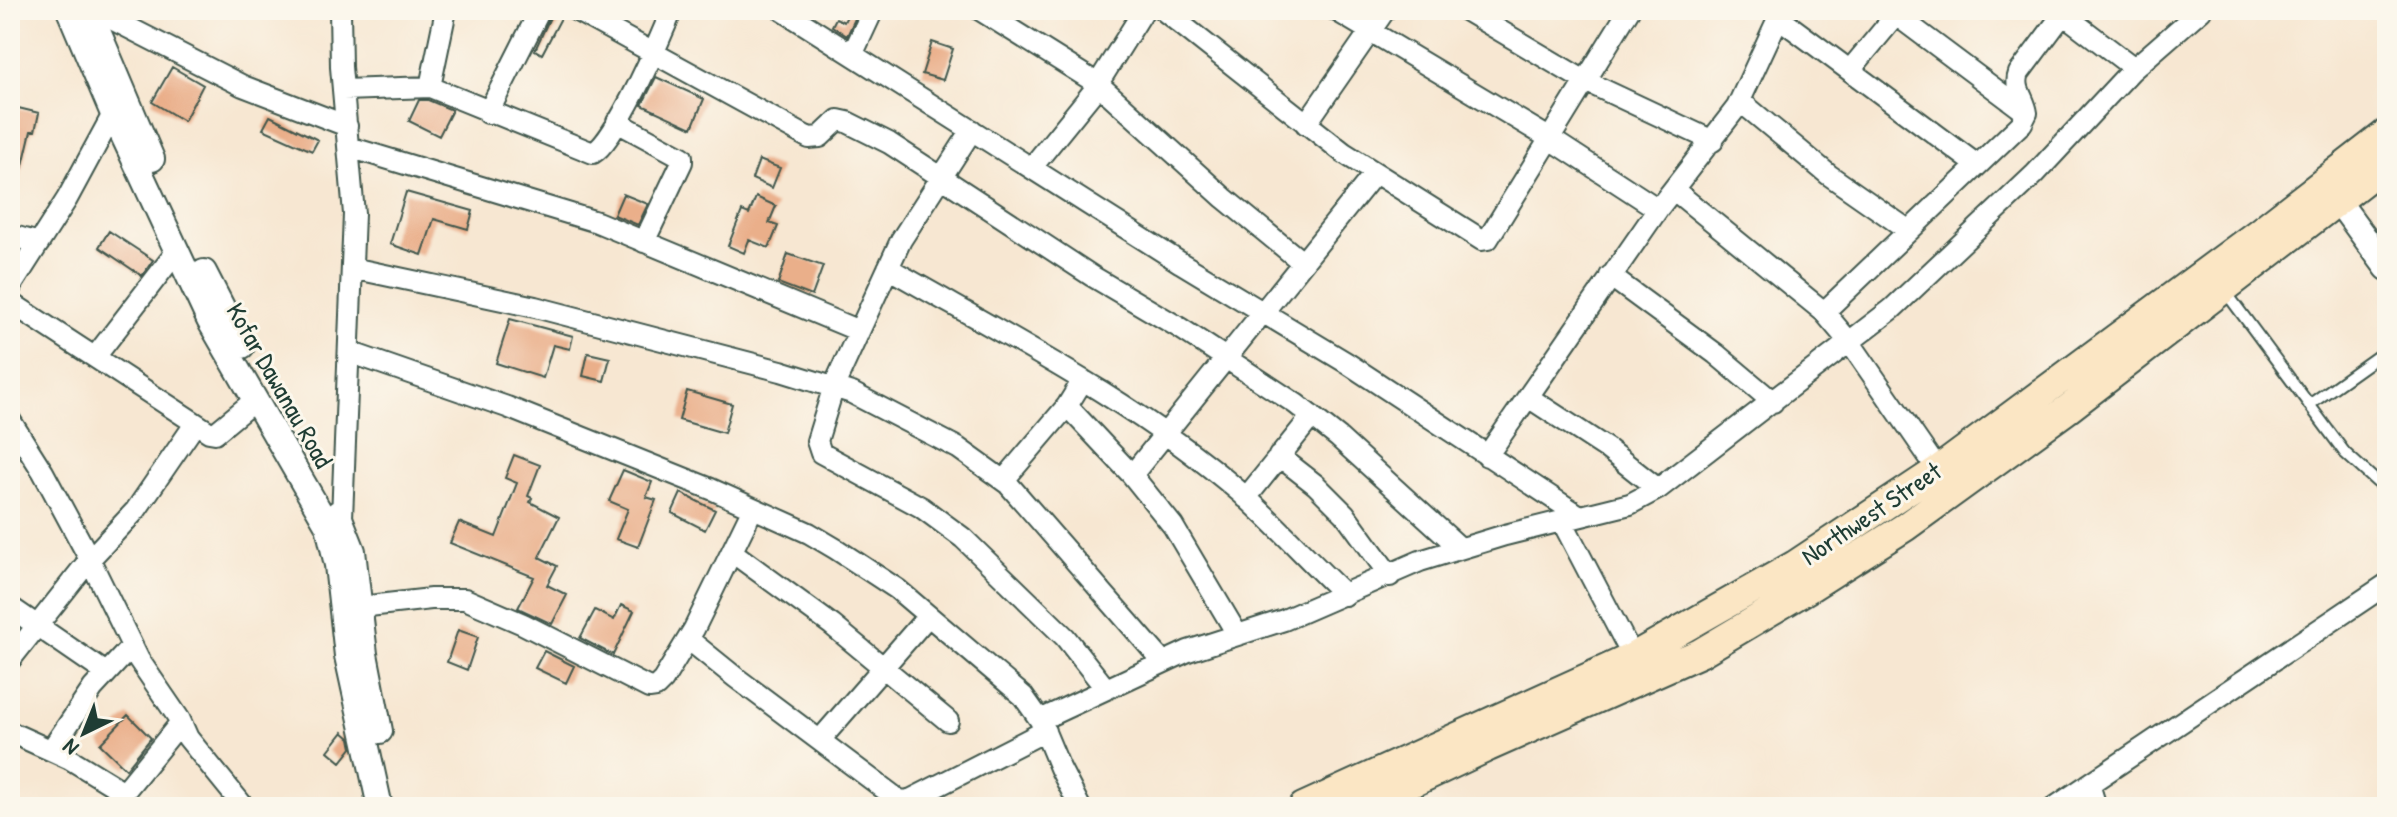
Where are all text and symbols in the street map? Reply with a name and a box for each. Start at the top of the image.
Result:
street label: Kofar Dawanau Road [219,296,341,474]
street label: Northwest Street [1794,453,1949,573]
north arrow [44,693,124,773]
text: N [56,732,85,763]

